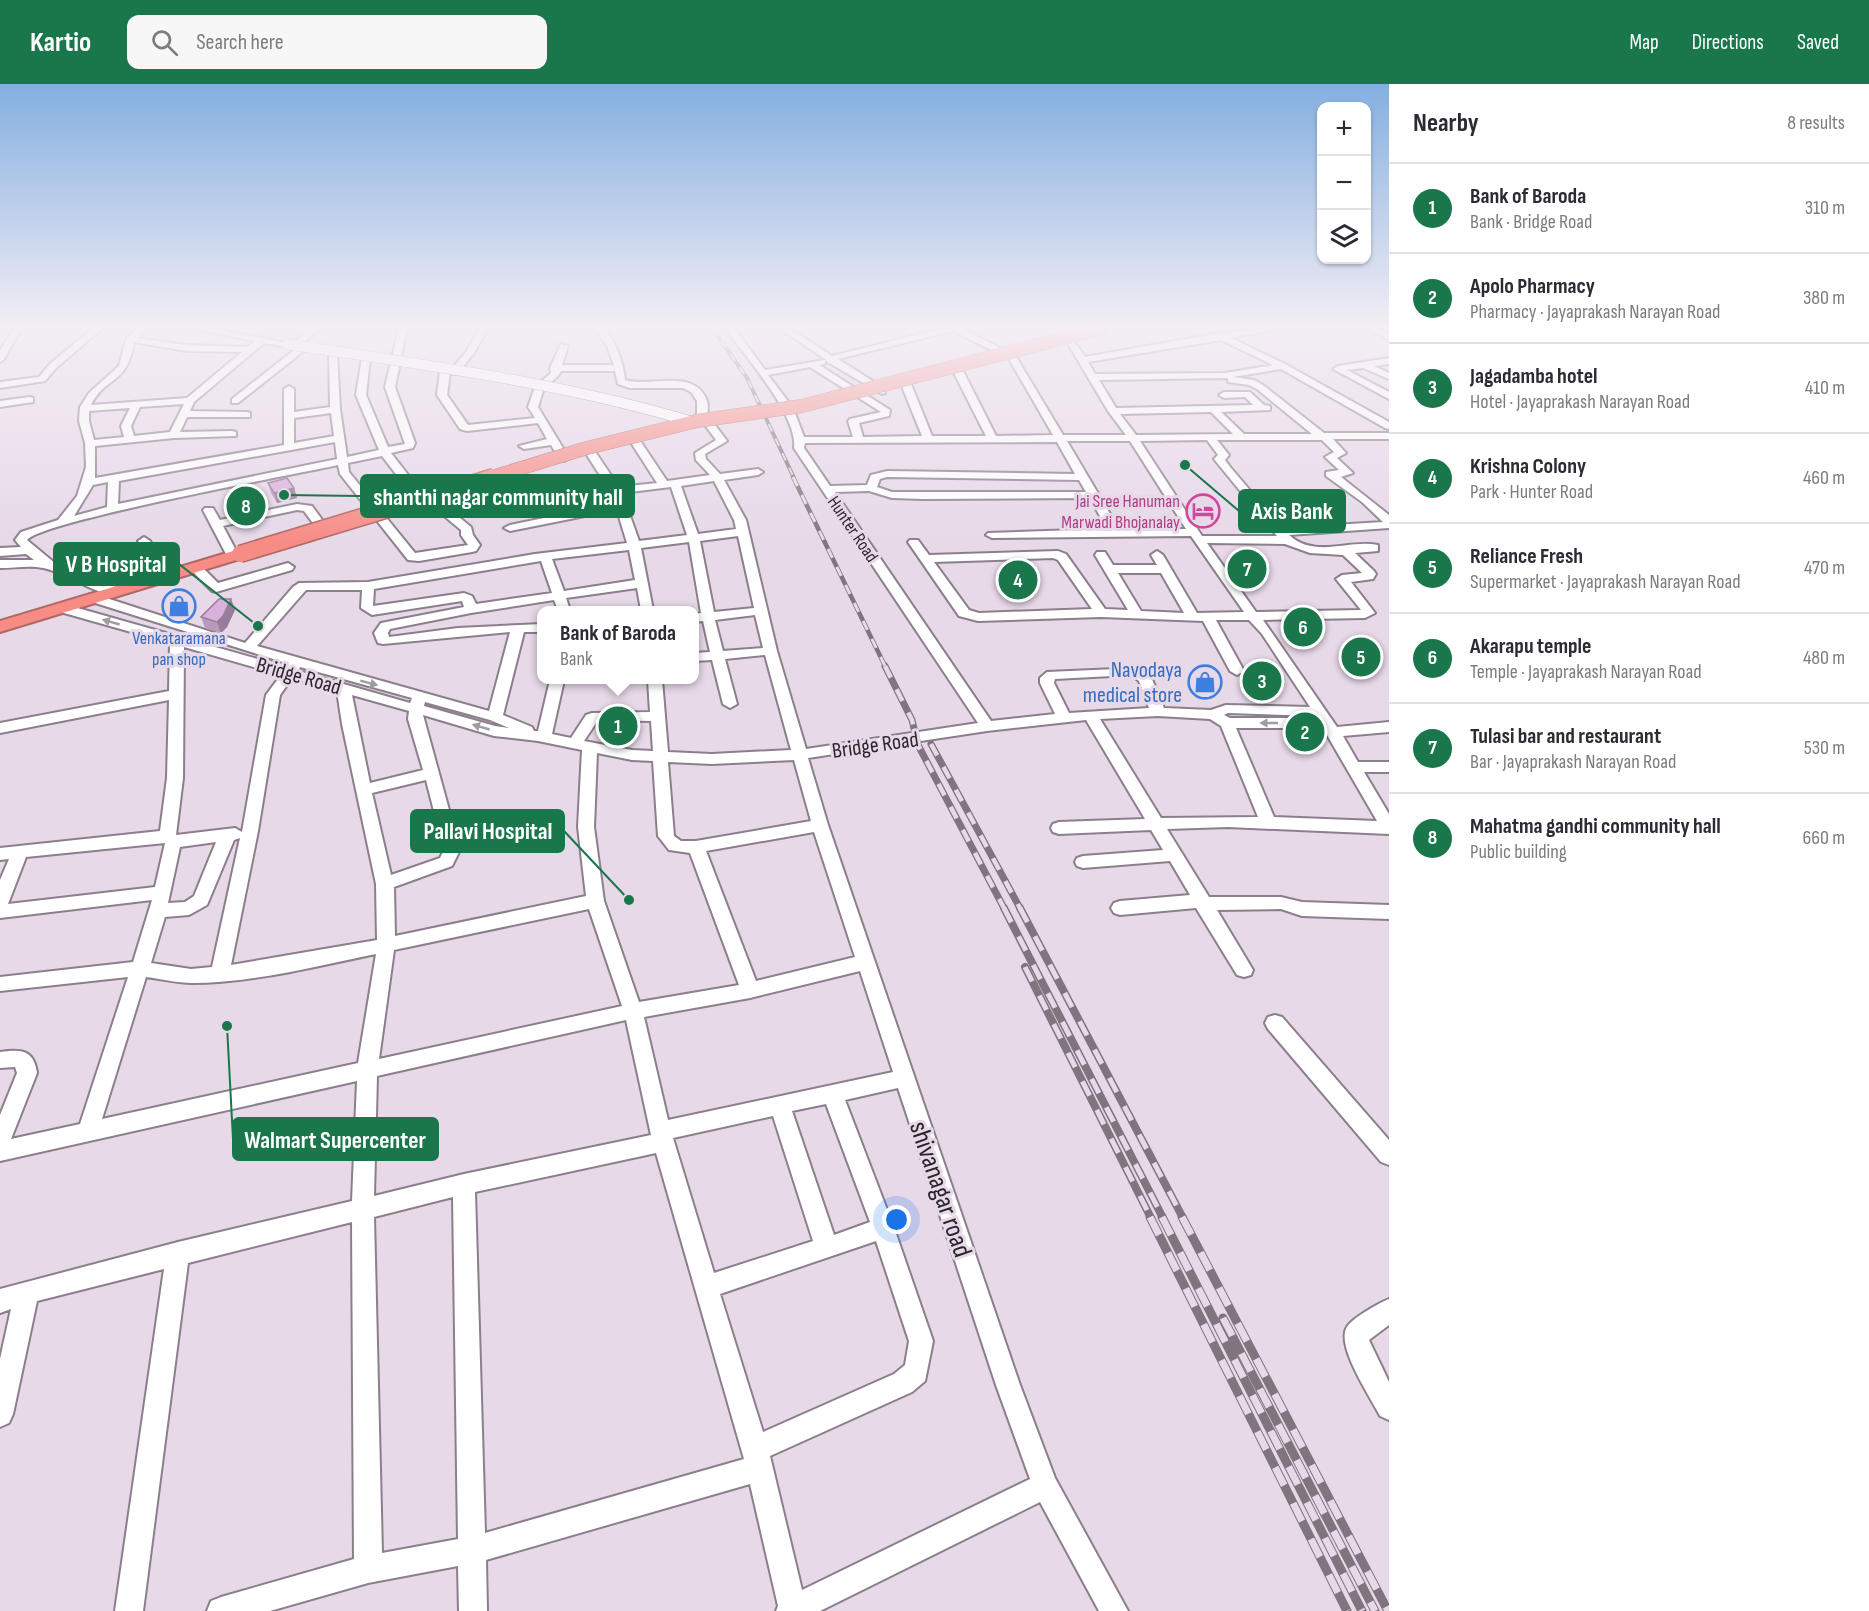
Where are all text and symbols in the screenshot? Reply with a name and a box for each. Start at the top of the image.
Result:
search box [127,15,547,69]
text: Kartio [30,26,91,59]
icon: search [148,26,181,59]
text: Search here [196,29,284,56]
text: Map [1629,30,1659,55]
text: Directions [1692,30,1764,55]
text: Saved [1797,30,1839,55]
map controls [1317,102,1371,264]
button: + [1317,102,1371,156]
text: Nearby [1413,108,1479,139]
text: 8 results [1787,111,1845,135]
button: − [1317,156,1371,210]
text: Bank of Baroda [1470,183,1586,210]
text: 1 [1429,196,1436,220]
text: 310 m [1805,196,1845,220]
button: layers [1317,210,1371,264]
text: Bank · Bridge Road [1470,210,1592,234]
text: Apolo Pharmacy [1470,273,1595,300]
text: 2 [1428,286,1437,310]
text: 380 m [1803,286,1845,310]
text: Pharmacy · Jayaprakash Narayan Road [1470,300,1720,324]
text: Jagadamba hotel [1470,363,1598,390]
text: 3 [1428,376,1437,400]
text: 410 m [1805,376,1845,400]
text: Hotel · Jayaprakash Narayan Road [1470,390,1690,414]
text: Krishna Colony [1470,453,1586,480]
text: 4 [1428,466,1437,490]
text: 460 m [1803,466,1845,490]
callout: shanthi nagar community hall [361,475,634,517]
text: Park · Hunter Road [1470,480,1593,504]
text: shanthi nagar community hall [373,483,623,512]
pin: 8 [226,484,266,528]
callout: Axis Bank [1239,490,1345,532]
place label: Jai Sree Hanuman Marwadi Bhojanalay [1061,491,1180,533]
street label: Hunter Road [823,492,882,566]
hotel icon: Jai Sree Hanuman Marwadi Bhojanalay [1185,493,1221,529]
text: Axis Bank [1250,497,1333,526]
callout: V B Hospital [54,543,179,585]
text: Reliance Fresh [1470,543,1583,570]
pin: 7 [1228,546,1266,592]
text: V B Hospital [66,550,167,579]
text: 5 [1428,556,1437,580]
text: 470 m [1804,556,1845,580]
pin: 4 [998,558,1038,602]
text: Supermarket · Jayaprakash Narayan Road [1470,570,1741,594]
shop icon: Venkataramana pan shop [161,588,197,624]
pin: 6 [1284,604,1322,650]
popup [537,606,699,684]
one-way arrow [102,617,120,626]
text: Bank of Baroda [560,620,676,647]
place label: Venkataramana pan shop [132,628,226,670]
text: Akarapu temple [1470,633,1591,660]
pin: 5 [1342,634,1380,680]
text: 6 [1428,646,1437,670]
text: 480 m [1803,646,1845,670]
text: Bank [560,647,593,671]
street label: Bridge Road [253,651,344,701]
place label: Navodaya medical store [1083,657,1182,709]
pin: 3 [1242,658,1282,704]
text: Temple · Jayaprakash Narayan Road [1470,660,1702,684]
shop icon: Navodaya medical store [1187,664,1223,700]
one-way arrow [360,679,378,688]
pin: 1 [598,704,638,748]
pin: 2 [1286,710,1324,754]
one-way arrow [1259,718,1278,728]
one-way arrow [472,722,490,731]
text: Tulasi bar and restaurant [1470,723,1661,750]
street label: Bridge Road [830,726,920,765]
text: 7 [1428,736,1437,760]
text: 530 m [1804,736,1845,760]
text: Bar · Jayaprakash Narayan Road [1470,750,1676,774]
callout: Pallavi Hospital [411,810,564,852]
text: Mahatma gandhi community hall [1470,813,1721,840]
text: Pallavi Hospital [424,817,552,846]
text: 8 [1428,826,1437,850]
text: 660 m [1803,826,1845,850]
text: Public building [1470,840,1567,864]
street label: shivanagar road [902,1117,978,1262]
callout: Walmart Supercenter [233,1118,438,1160]
text: Walmart Supercenter [244,1126,426,1155]
your location [882,1205,911,1234]

